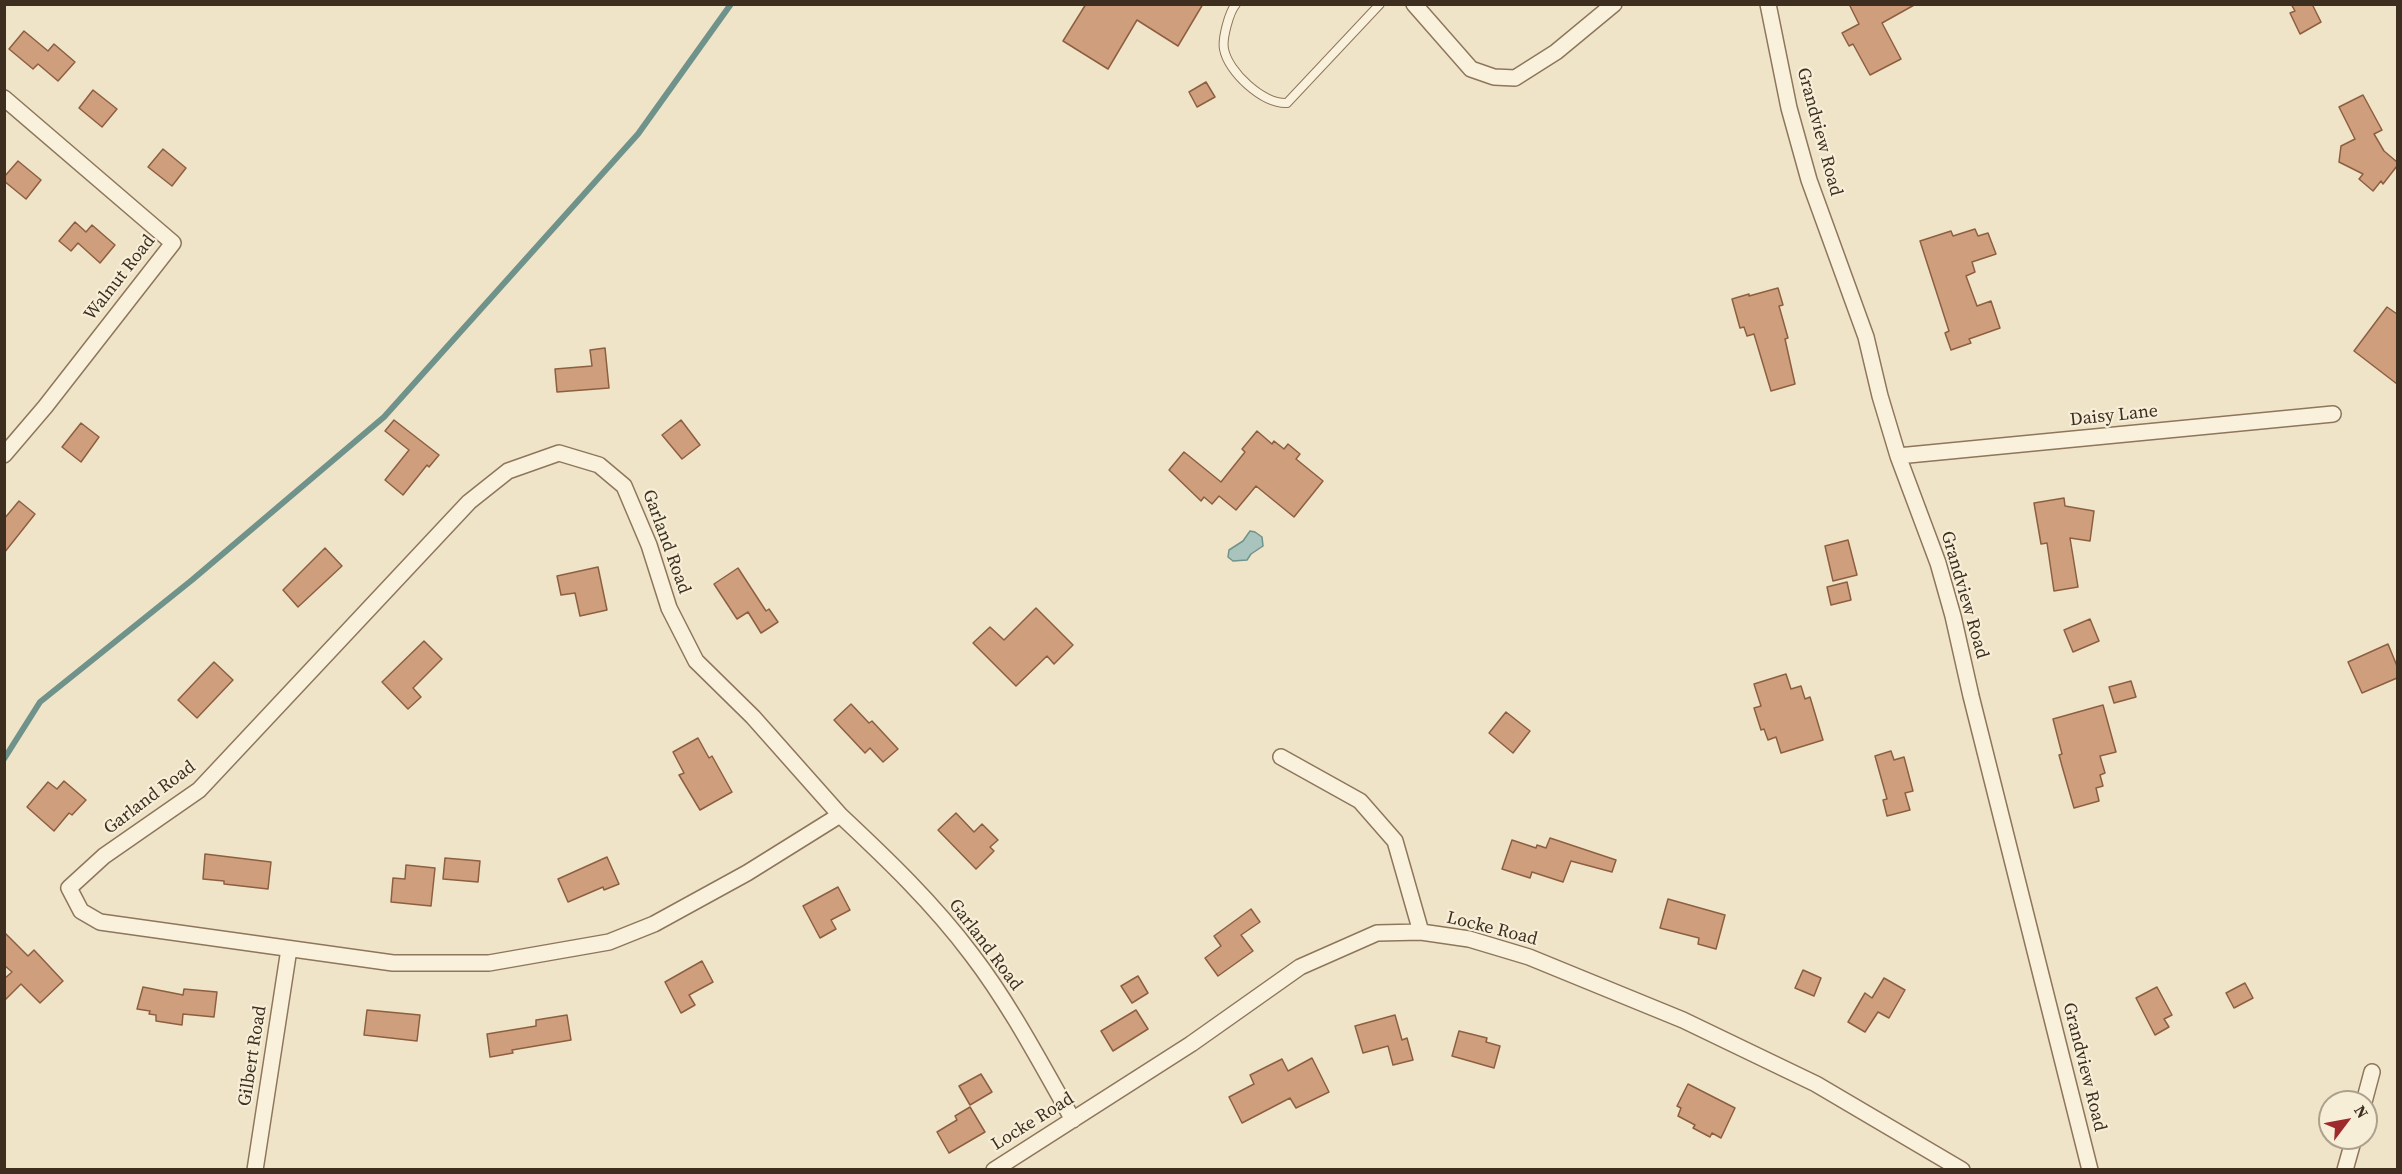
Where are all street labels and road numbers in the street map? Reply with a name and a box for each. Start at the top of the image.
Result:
street label: Grandview Road [1792,66,1846,198]
street label: Walnut Road [80,231,160,325]
street label: Daisy Lane [2069,401,2159,431]
street label: Garland Road [637,487,695,597]
street label: Grandview Road [1935,529,1993,661]
street label: Garland Road [100,757,200,839]
street label: Garland Road [944,895,1026,995]
street label: Locke Road [1444,907,1540,951]
street label: Grandview Road [2058,1000,2110,1134]
street label: Gilbert Road [234,1004,272,1108]
street label: Locke Road [988,1088,1078,1156]

